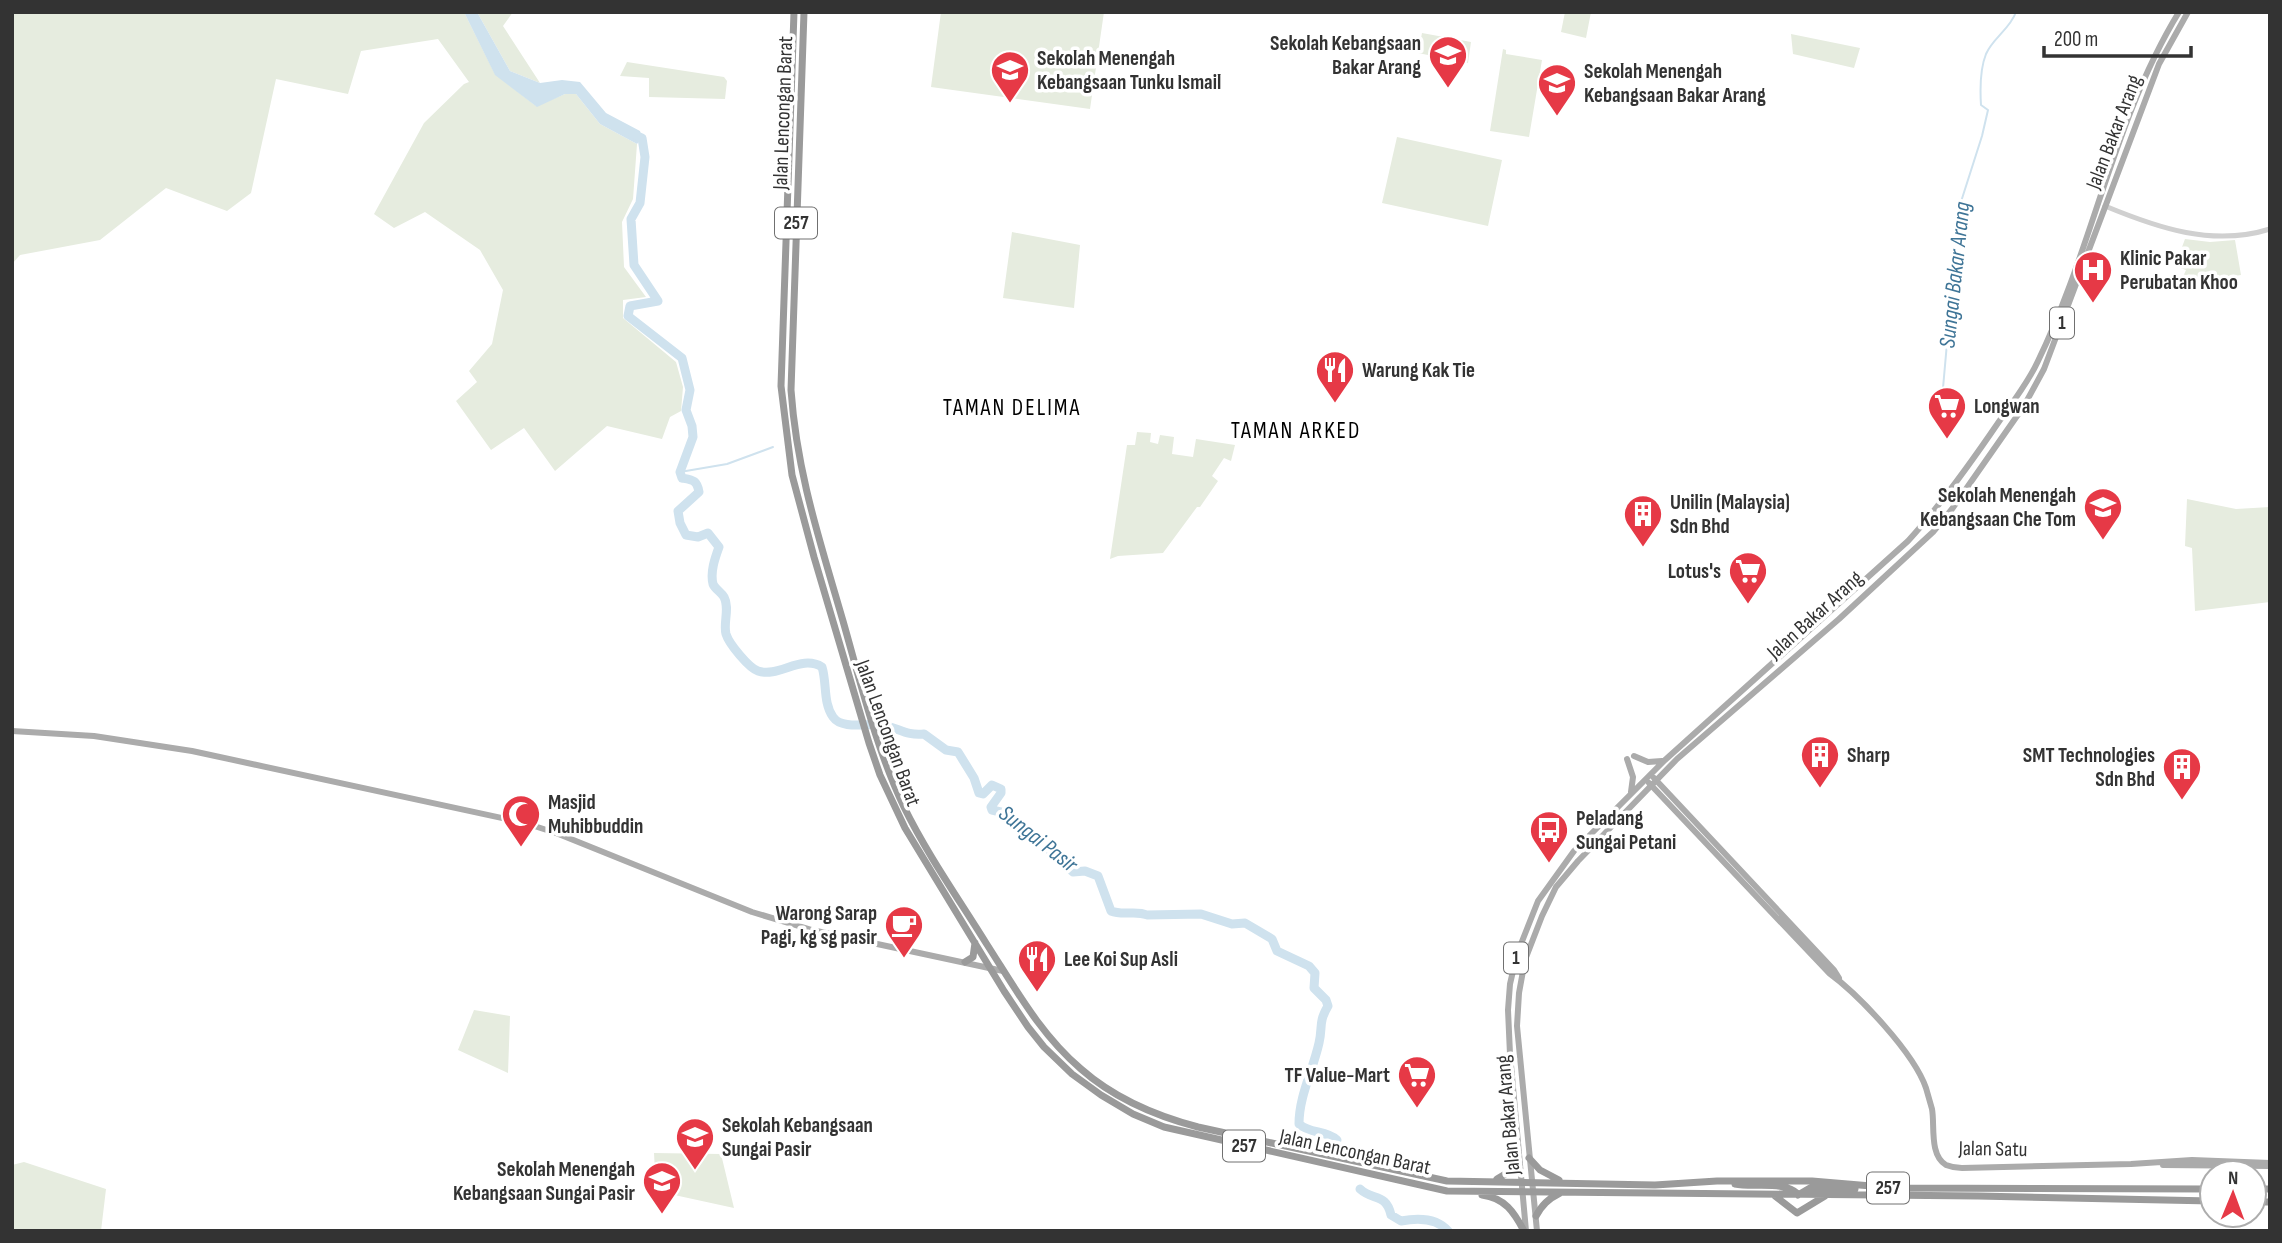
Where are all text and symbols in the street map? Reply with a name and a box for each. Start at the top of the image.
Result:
scale bar [2044,14,2191,58]
text: 200 m [2054,27,2098,52]
place label: Sekolah Kebangsaan Bakar Arang [1270,31,1421,80]
school or university icon: Sekolah Kebangsaan Bakar Arang [1427,34,1469,89]
street label: Jalan Lencongan Barat [768,36,798,191]
place label: Sekolah Menengah Kebangsaan Tunku Ismail [1037,46,1221,95]
school or university icon: Sekolah Menengah Kebangsaan Tunku Ismail [989,49,1031,104]
place label: Sekolah Menengah Kebangsaan Bakar Arang [1584,59,1766,108]
school or university icon: Sekolah Menengah Kebangsaan Bakar Arang [1536,62,1578,117]
street label: Jalan Bakar Arang [2080,71,2147,194]
water label: Sungai Bakar Arang [1933,200,1977,349]
road number: 257 [775,208,817,238]
place label: Klinic Pakar Perubatan Khoo [2120,246,2238,295]
hospital icon: Klinic Pakar Perubatan Khoo [2072,249,2114,304]
road number: 1 [2050,308,2074,338]
restaurant icon: Warung Kak Tie [1314,349,1356,404]
place label: Warung Kak Tie [1362,358,1475,383]
supermarket icon: Longwan [1926,385,1968,440]
district label: TAMAN DELIMA [943,394,1081,422]
place label: Longwan [1974,394,2040,419]
district label: TAMAN ARKED [1231,417,1361,445]
place label: Sekolah Menengah Kebangsaan Che Tom [1920,483,2076,532]
school or university icon: Sekolah Menengah Kebangsaan Che Tom [2082,486,2124,541]
place label: Unilin (Malaysia) Sdn Bhd [1670,490,1790,539]
building icon: Unilin (Malaysia) Sdn Bhd [1622,493,1664,548]
supermarket icon: Lotus's [1727,550,1769,605]
place label: Lotus's [1668,559,1721,584]
street label: Jalan Bakar Arang [1761,565,1868,665]
street label: Jalan Lencongan Barat [850,655,926,810]
building icon: Sharp [1799,734,1841,789]
place label: Sharp [1847,743,1890,768]
place label: SMT Technologies Sdn Bhd [2023,743,2155,792]
building icon: SMT Technologies Sdn Bhd [2161,746,2203,801]
place label: Masjid Muhibbuddin [548,790,643,839]
mosque icon: Masjid Muhibbuddin [500,793,542,848]
water label: Sungai Pasir [993,799,1084,880]
place label: Peladang Sungai Petani [1576,806,1676,855]
bus stop icon: Peladang Sungai Petani [1528,809,1570,864]
place label: Warong Sarap Pagi, kg sg pasir [761,901,878,950]
cafe icon: Warong Sarap Pagi, kg sg pasir [883,904,925,959]
restaurant icon: Lee Koi Sup Asli [1016,938,1058,993]
road number: 1 [1504,942,1528,974]
place label: Lee Koi Sup Asli [1064,947,1178,972]
supermarket icon: TF Value-Mart [1396,1054,1438,1109]
street label: Jalan Bakar Arang [1490,1054,1526,1177]
place label: TF Value-Mart [1285,1063,1390,1088]
place label: Sekolah Kebangsaan Sungai Pasir [722,1113,873,1162]
school or university icon: Sekolah Kebangsaan Sungai Pasir [674,1116,716,1171]
street label: Jalan Lencongan Barat [1276,1124,1433,1180]
road number: 257 [1223,1130,1265,1162]
street label: Jalan Satu [1957,1136,2028,1162]
place label: Sekolah Menengah Kebangsaan Sungai Pasir [453,1157,636,1206]
north arrow [2198,1159,2268,1229]
school or university icon: Sekolah Menengah Kebangsaan Sungai Pasir [641,1160,683,1215]
text: N [2228,1167,2239,1190]
road number: 257 [1867,1172,1909,1204]

